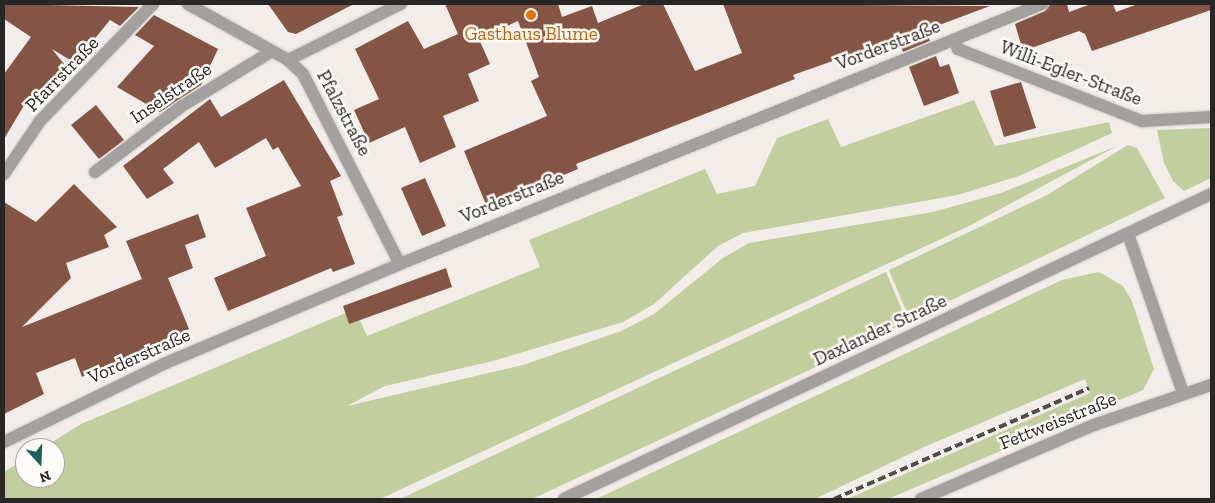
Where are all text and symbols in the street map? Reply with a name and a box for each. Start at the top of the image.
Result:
marker: Gasthaus Blume [525,9,537,21]
street label: Vorderstraße [833,15,943,75]
place label: Gasthaus Blume [464,23,598,45]
street label: Pfarrstraße [20,32,104,116]
street label: Willi-Egler-Straße [997,36,1145,110]
street label: Inselstraße [126,58,216,128]
street label: Pfalzstraße [312,66,376,160]
street label: Vorderstraße [457,166,567,228]
street label: Daxlander Straße [810,289,950,371]
street label: Vorderstraße [84,323,194,389]
street label: Fettweisstraße [996,387,1120,455]
north arrow [15,438,65,488]
text: N [37,467,53,486]

